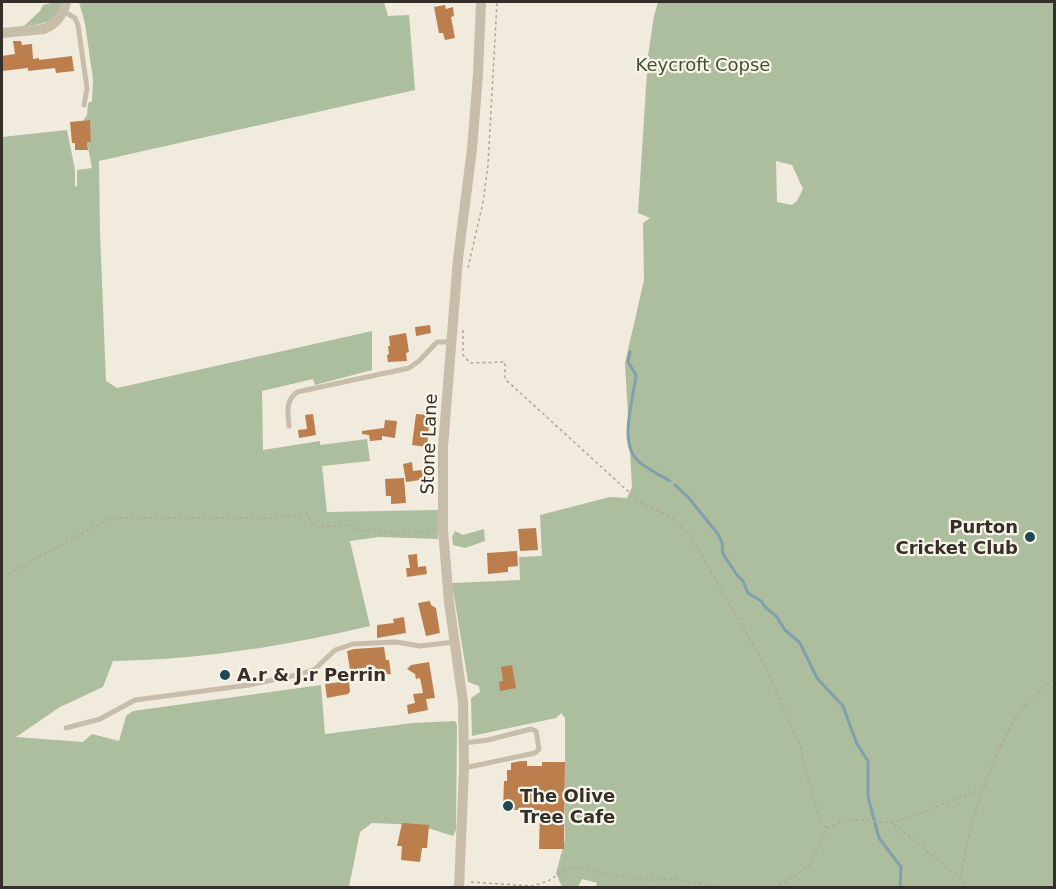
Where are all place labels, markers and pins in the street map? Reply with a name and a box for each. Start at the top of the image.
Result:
place label: Purton Cricket Club [895,516,1018,558]
marker: Purton Cricket Club [1023,530,1037,544]
place label: A.r & J.r Perrin [237,664,386,685]
marker: A.r & J.r Perrin [218,668,232,682]
place label: The Olive Tree Cafe [520,785,615,827]
marker: The Olive Tree Cafe [501,799,515,813]

